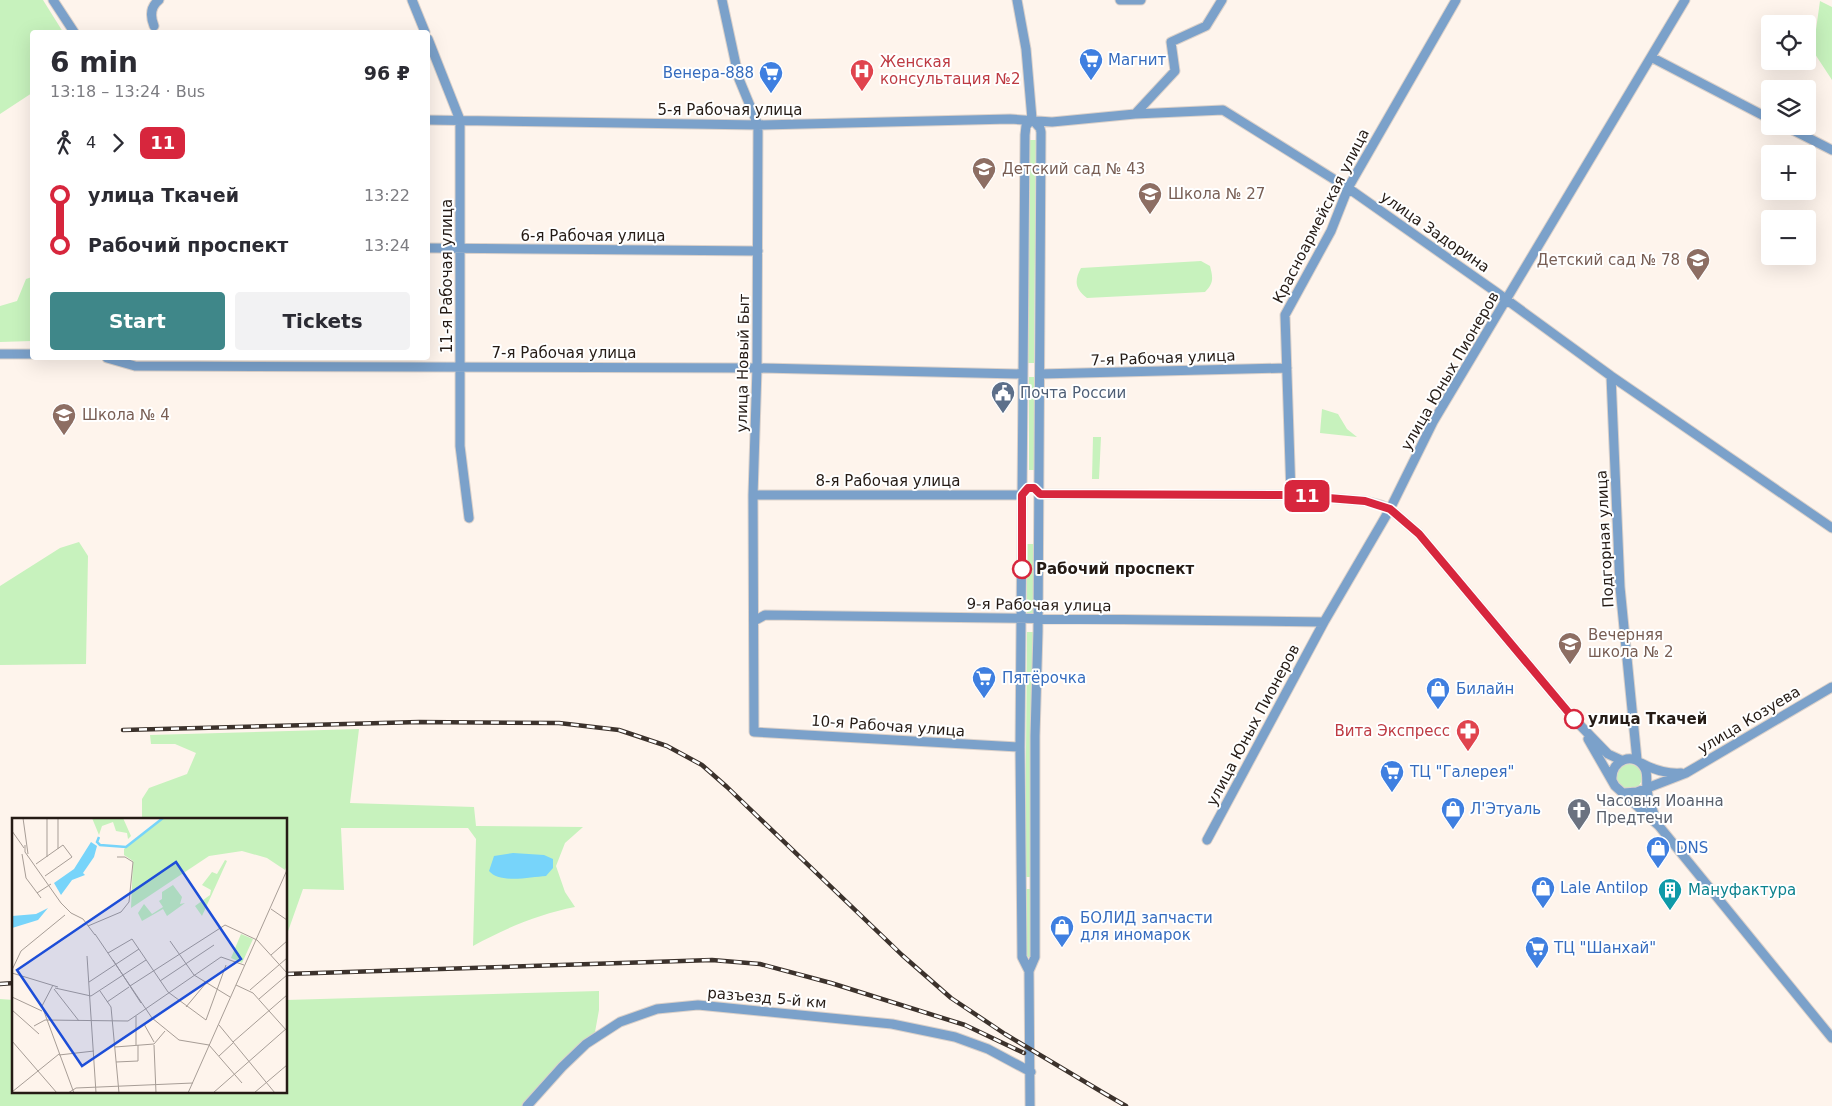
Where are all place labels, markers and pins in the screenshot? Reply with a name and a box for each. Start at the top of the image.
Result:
supermarket icon: Магнит [1078,47,1104,81]
place label: Магнит [1108,51,1167,69]
place label: Женская консультация №2 [880,53,1020,88]
hospital icon: Женская консультация №2 [849,58,875,92]
supermarket icon: Венера-888 [758,60,784,94]
place label: Венера-888 [663,64,754,82]
school or university icon: Детский сад № 43 [971,156,997,190]
place label: Детский сад № 43 [1002,160,1145,178]
school or university icon: Школа № 27 [1137,181,1163,215]
place label: Школа № 27 [1168,185,1265,203]
school or university icon: Детский сад № 78 [1685,247,1711,281]
place label: Детский сад № 78 [1537,251,1680,269]
public building icon: Почта России [990,380,1016,414]
place label: Почта России [1020,384,1126,402]
school or university icon: Школа № 4 [51,402,77,436]
place label: Школа № 4 [82,406,170,424]
marker: Рабочий проспект [1012,559,1032,579]
place label: Рабочий проспект [1036,560,1194,578]
place label: Вечерняя школа № 2 [1588,626,1673,661]
school or university icon: Вечерняя школа № 2 [1557,631,1583,665]
supermarket icon: Пятёрочка [971,665,997,699]
place label: Пятёрочка [1002,669,1086,687]
shop icon: Билайн [1425,676,1451,710]
place label: Билайн [1456,680,1514,698]
marker: улица Ткачей [1564,709,1584,729]
place label: улица Ткачей [1588,710,1707,728]
pharmacy icon: Вита Экспресс [1455,718,1481,752]
place label: Вита Экспресс [1334,722,1450,740]
supermarket icon: ТЦ "Галерея" [1379,759,1405,793]
place label: ТЦ "Галерея" [1409,763,1514,781]
place label: Часовня Иоанна Предтечи [1596,792,1724,827]
shop icon: Л'Этуаль [1440,796,1466,830]
church icon: Часовня Иоанна Предтечи [1566,797,1592,831]
place label: Л'Этуаль [1470,800,1541,818]
shop icon: DNS [1645,835,1671,869]
place label: DNS [1676,839,1708,857]
shop icon: Lale Antilop [1530,875,1556,909]
building icon: Мануфактура [1657,877,1683,911]
place label: Lale Antilop [1560,879,1648,897]
place label: Мануфактура [1688,881,1796,899]
place label: БОЛИД запчасти для иномарок [1080,909,1213,944]
shop icon: БОЛИД запчасти для иномарок [1049,914,1075,948]
supermarket icon: ТЦ "Шанхай" [1524,935,1550,969]
place label: ТЦ "Шанхай" [1553,939,1656,957]

